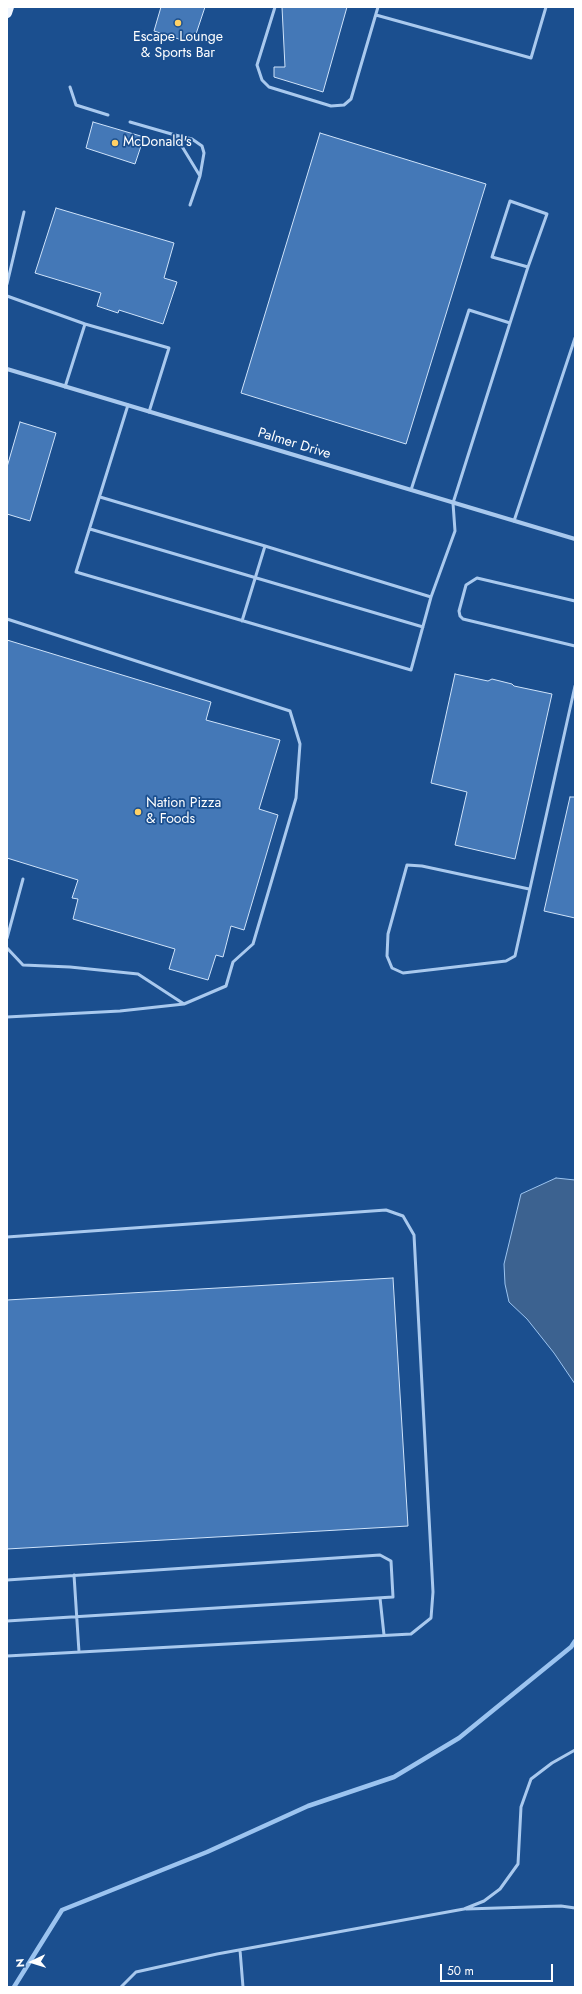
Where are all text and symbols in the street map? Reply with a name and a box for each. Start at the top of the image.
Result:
marker: Escape Lounge & Sports Bar [173,18,183,28]
place label: Escape Lounge & Sports Bar [133,30,223,62]
place label: McDonald's [123,135,192,151]
marker: McDonald's [110,138,120,148]
street label: Palmer Drive [255,425,333,463]
place label: Nation Pizza & Foods [146,796,221,828]
marker: Nation Pizza & Foods [133,807,143,817]
north arrow [12,1942,52,1982]
scale bar [442,1956,555,1982]
text: N [12,1958,28,1968]
text: 50 m [447,1962,474,1980]

